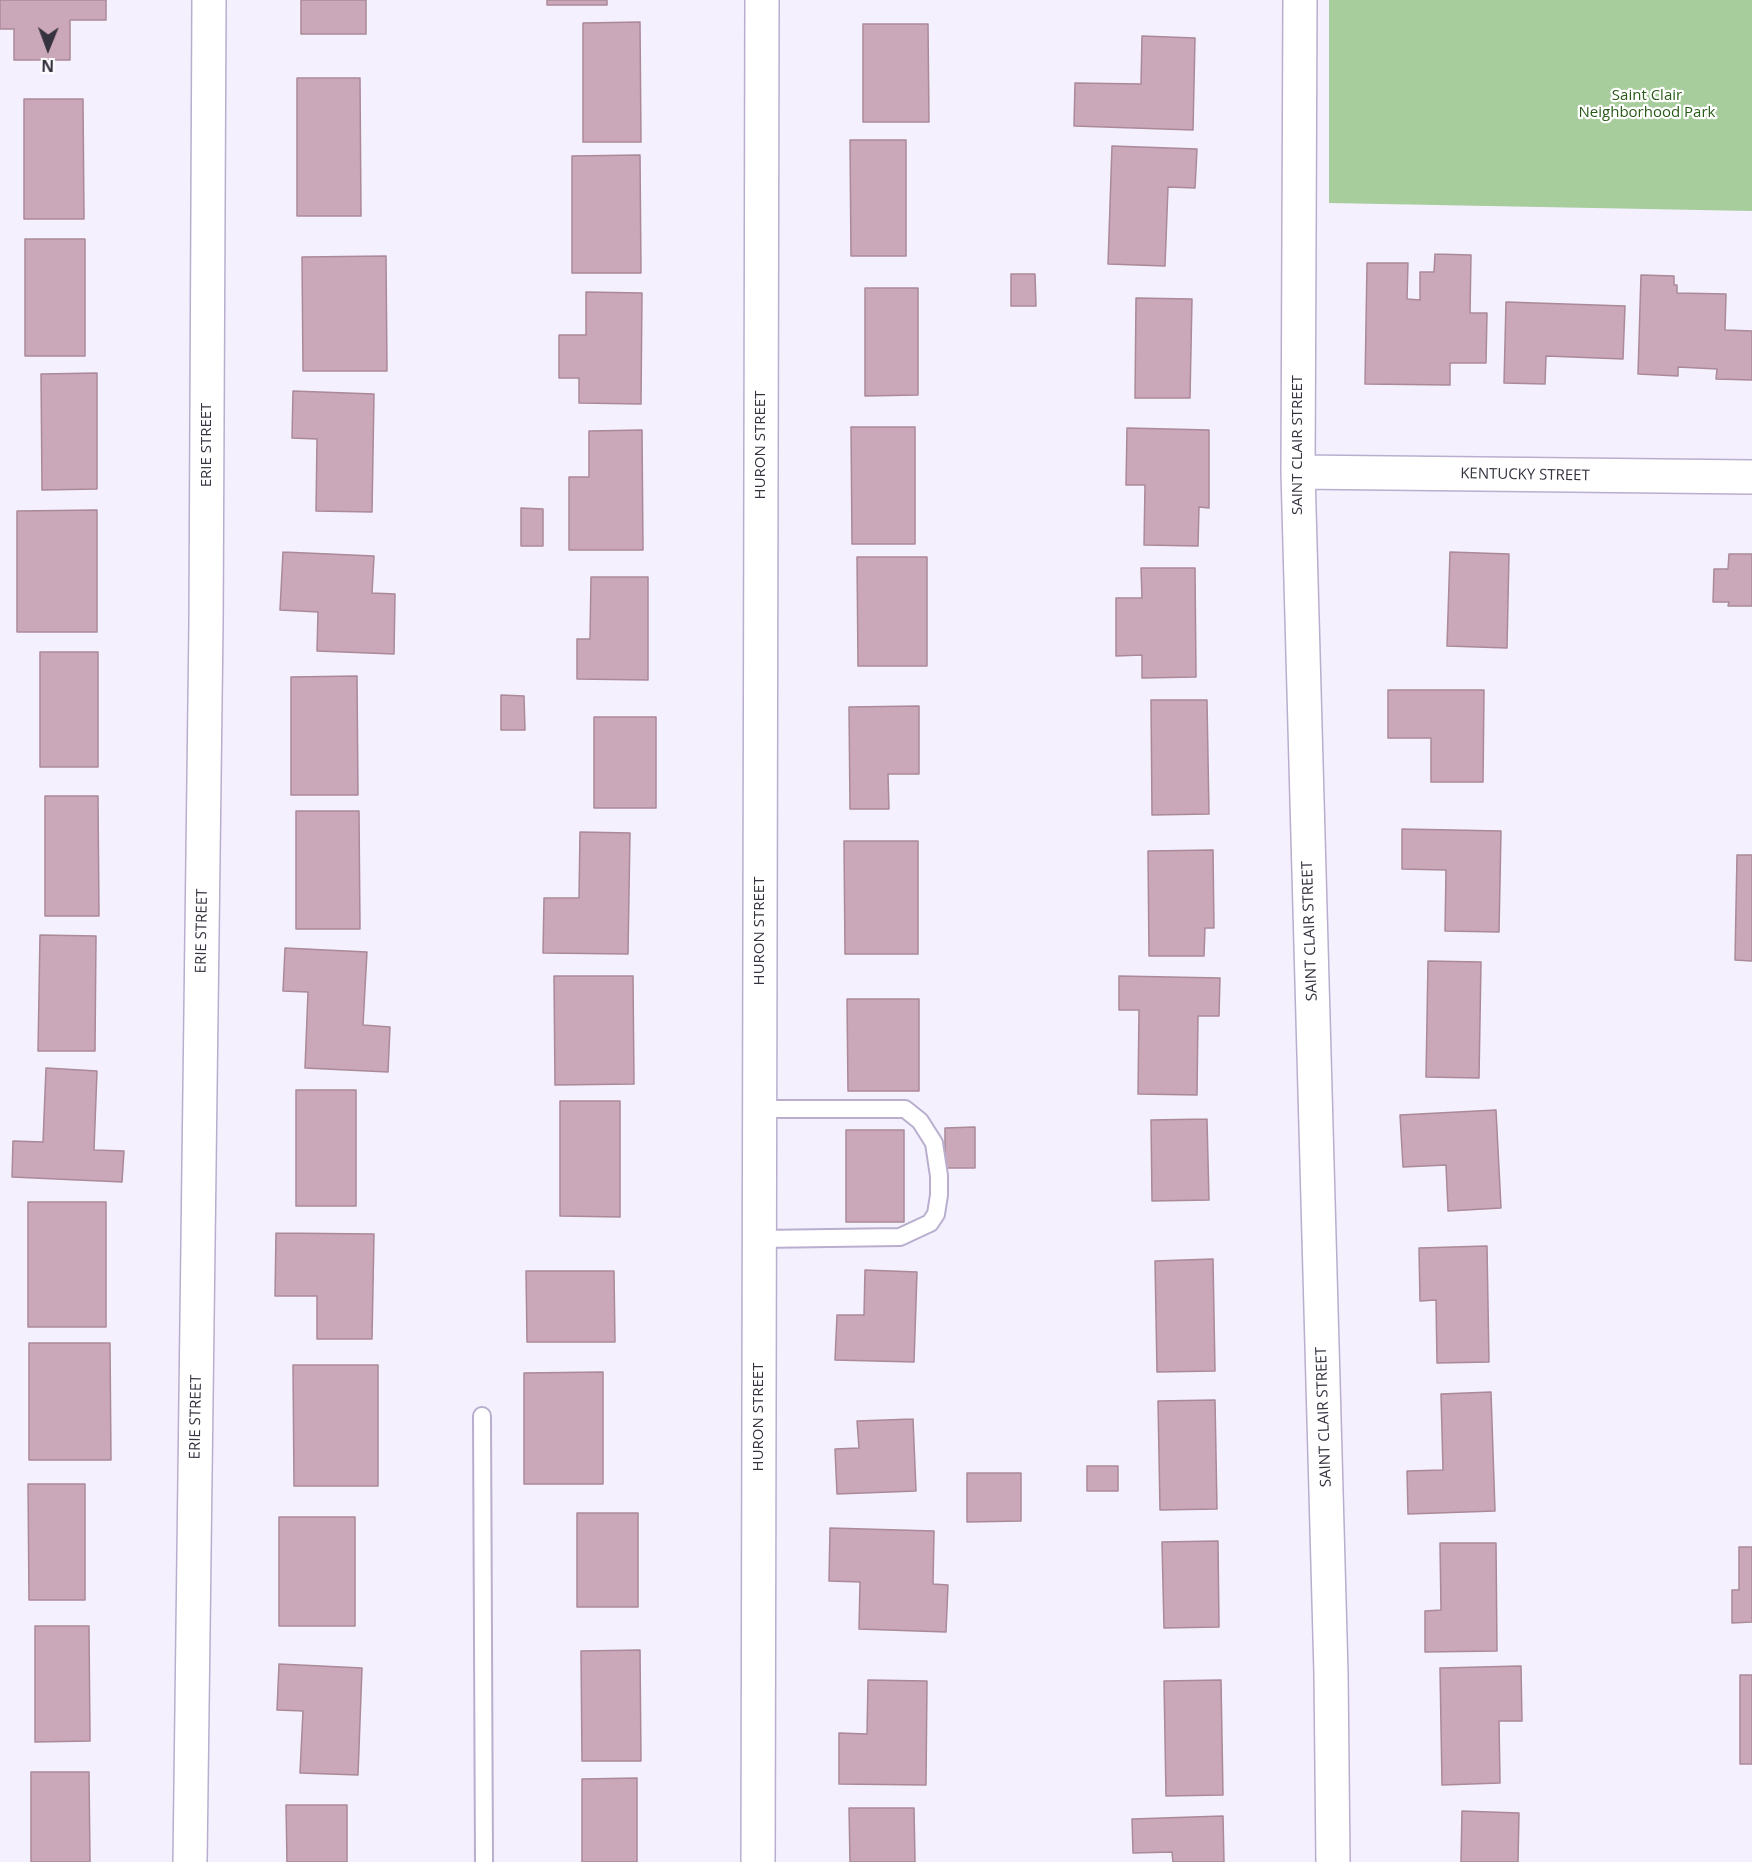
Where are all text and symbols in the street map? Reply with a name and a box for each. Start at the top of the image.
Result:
north arrow [18,18,78,78]
text: N [41,55,54,77]
park label: Saint Clair Neighborhood Park [1579,87,1715,122]
street label: SAINT CLAIR STREET [1289,375,1307,515]
street label: HURON STREET [752,391,770,499]
street label: ERIE STREET [198,403,216,487]
street label: KENTUCKY STREET [1460,465,1590,485]
street label: SAINT CLAIR STREET [1299,861,1321,1001]
street label: HURON STREET [751,877,769,985]
street label: ERIE STREET [192,889,212,973]
street label: SAINT CLAIR STREET [1313,1347,1335,1487]
street label: HURON STREET [750,1363,768,1471]
street label: ERIE STREET [186,1375,206,1459]

